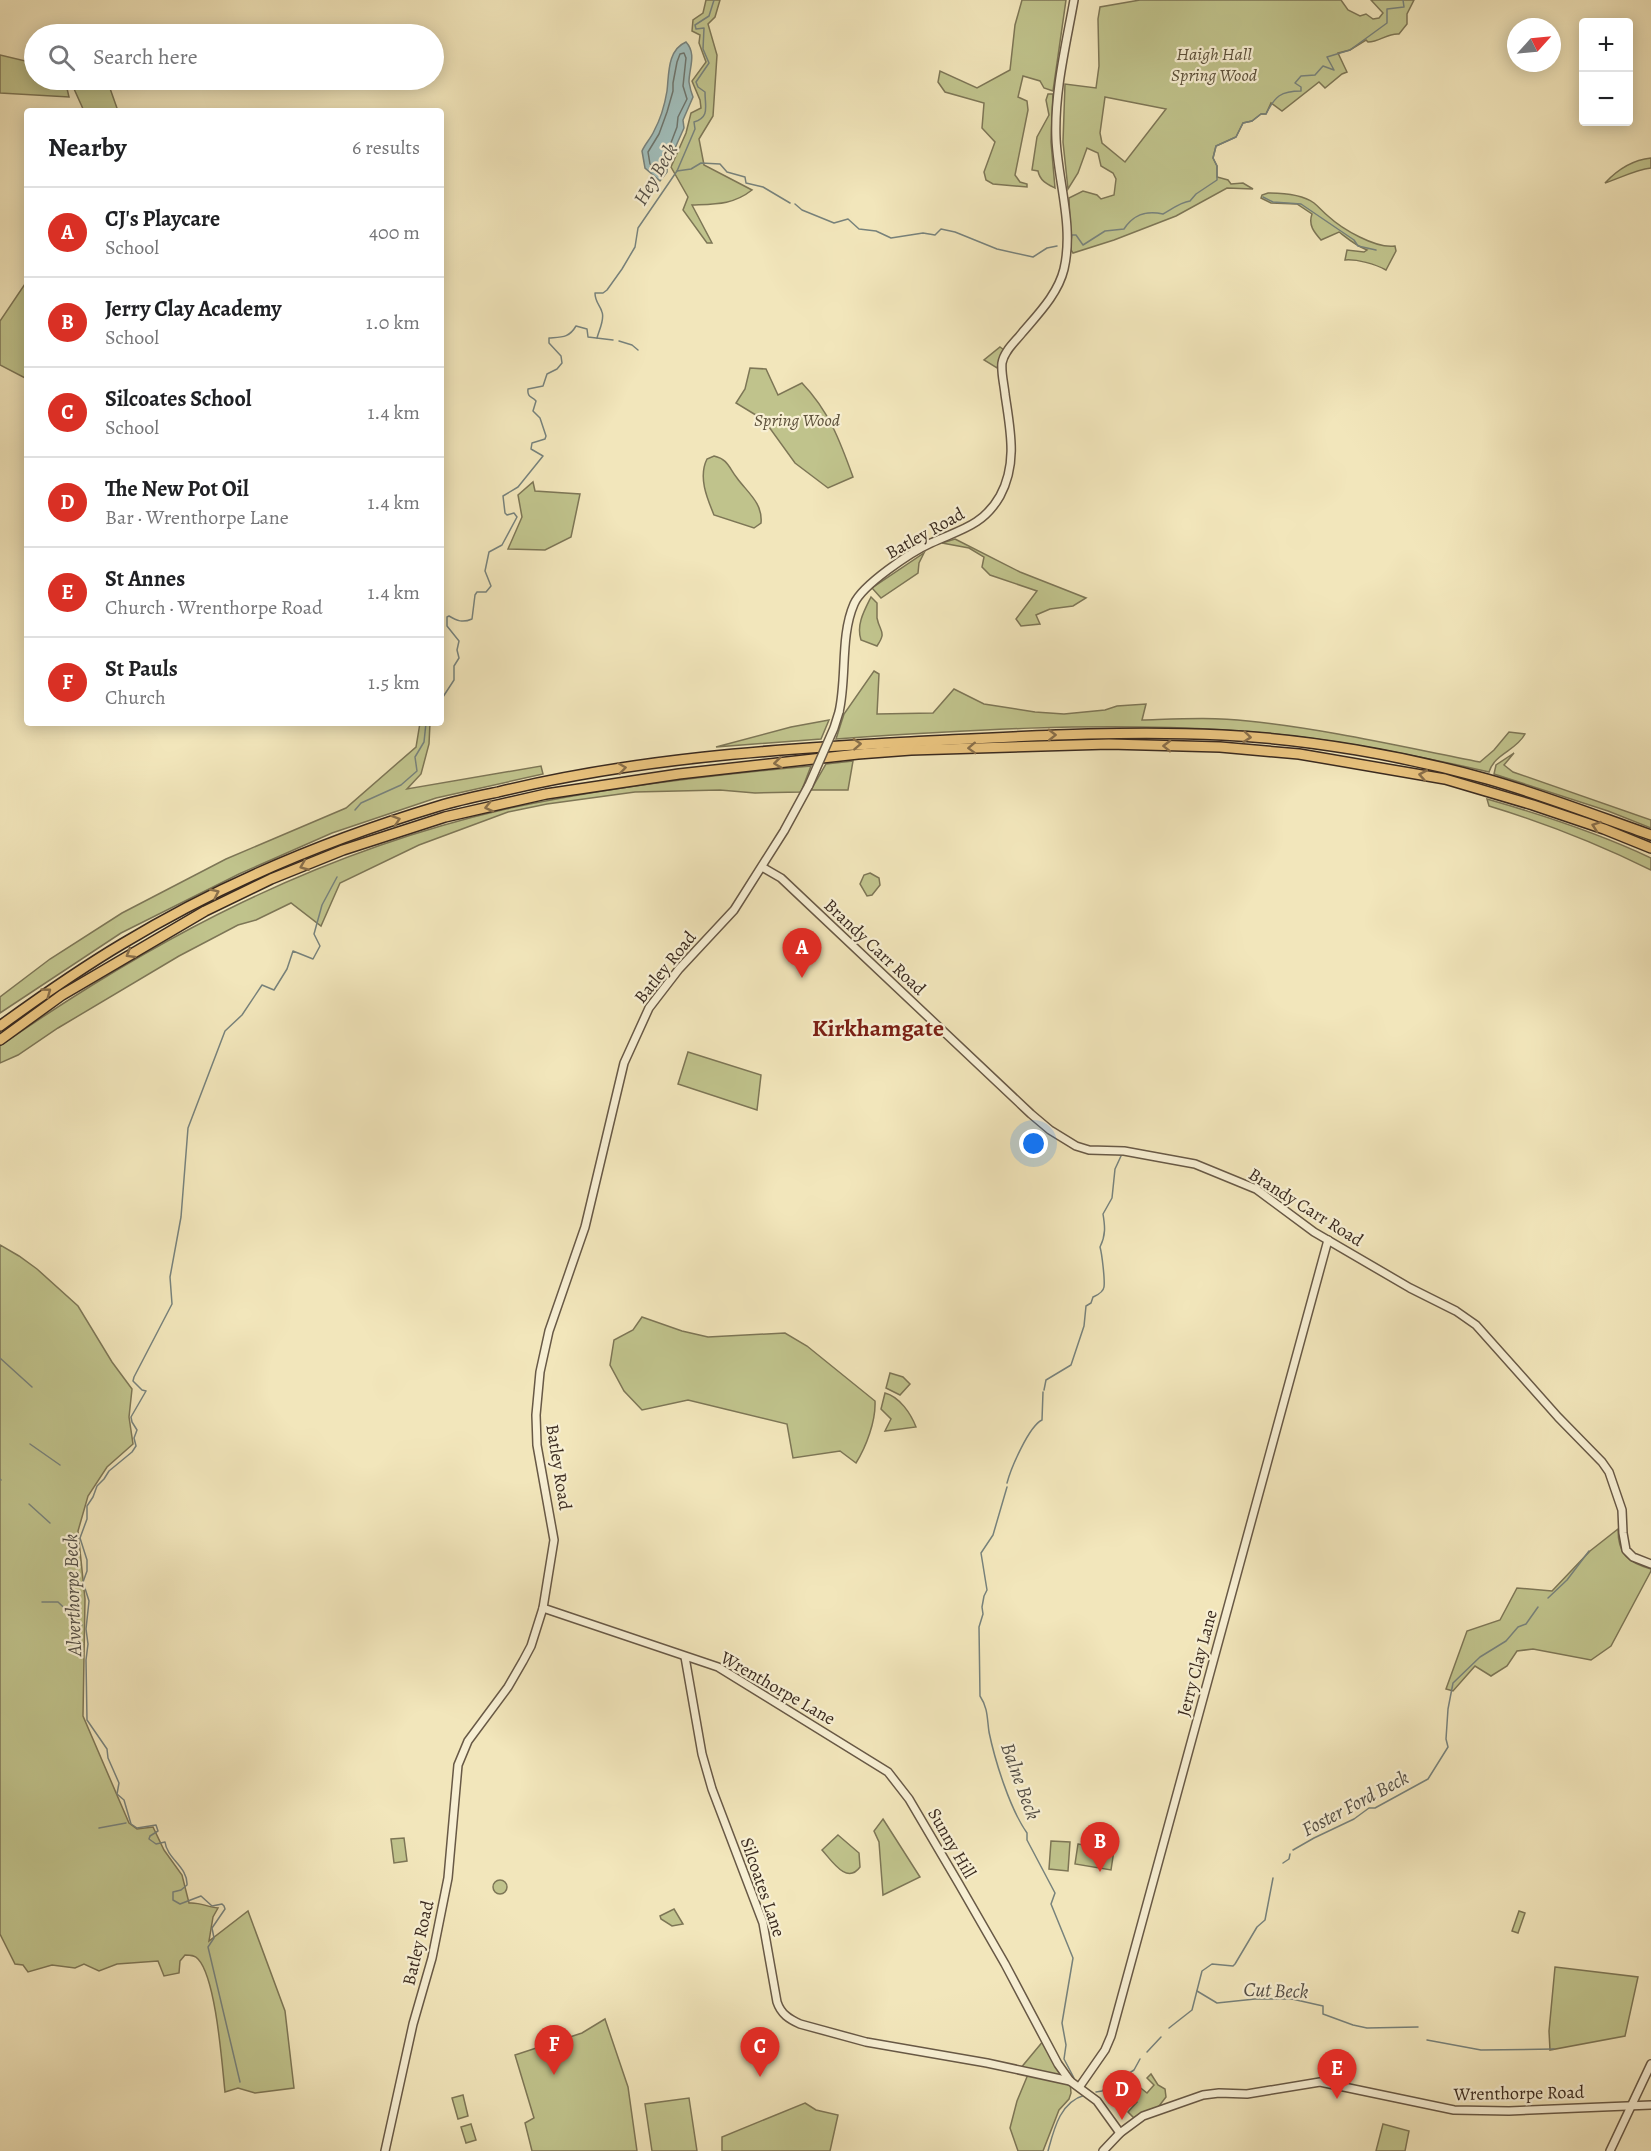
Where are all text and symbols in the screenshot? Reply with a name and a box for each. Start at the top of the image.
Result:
north arrow [1507,18,1561,72]
map controls [1579,18,1633,126]
button: + [1579,18,1633,72]
search box [24,24,444,90]
icon: search [45,41,78,74]
text: Search here [93,42,198,72]
park label: Haigh Hall Spring Wood [1171,42,1258,87]
button: − [1579,72,1633,126]
text: Nearby [48,130,127,165]
text: 6 results [352,134,420,161]
water label: Hey Beck [627,138,684,210]
text: CJ's Playcare [105,204,220,234]
text: A [61,219,74,246]
text: 400 m [369,219,420,246]
text: School [105,234,159,261]
text: Jerry Clay Academy [105,294,281,324]
text: B [61,309,74,336]
text: 1.0 km [366,309,420,336]
text: School [105,324,159,351]
text: Silcoates School [105,384,252,414]
text: C [61,399,74,426]
text: 1.4 km [367,399,420,426]
park label: Spring Wood [754,408,841,432]
text: School [105,414,159,441]
text: The New Pot Oil [105,474,249,504]
text: D [61,489,74,516]
text: 1.4 km [367,489,420,516]
street label: Batley Road [881,501,969,564]
text: Bar · Wrenthorpe Lane [105,504,289,531]
text: St Annes [105,564,185,594]
text: E [62,579,73,606]
text: 1.4 km [367,579,420,606]
text: Church · Wrenthorpe Road [105,594,323,621]
text: St Pauls [105,654,178,684]
text: F [62,669,73,696]
text: 1.5 km [368,669,420,696]
text: Church [105,684,166,711]
one-way arrow [1048,729,1057,741]
one-way arrow [1243,730,1252,743]
one-way arrow [853,738,862,751]
one-way arrow [1163,740,1172,752]
one-way arrow [968,742,977,755]
one-way arrow [773,756,782,768]
one-way arrow [617,763,626,775]
one-way arrow [1418,770,1428,782]
one-way arrow [485,800,495,813]
one-way arrow [390,815,401,828]
one-way arrow [1592,821,1602,834]
one-way arrow [299,859,310,871]
one-way arrow [209,888,220,900]
street label: Brandy Carr Road [819,893,931,1001]
street label: Batley Road [628,926,702,1008]
pin: A [782,928,822,978]
one-way arrow [126,946,136,958]
one-way arrow [41,988,52,999]
district label: Kirkhamgate [812,1012,944,1044]
your location [1019,1129,1048,1158]
street label: Brandy Carr Road [1244,1162,1368,1252]
street label: Batley Road [540,1422,578,1512]
water label: Alverthorpe Beck [57,1533,88,1658]
street label: Jerry Clay Lane [1171,1607,1223,1719]
street label: Wrenthorpe Lane [715,1645,840,1731]
water label: Balne Beck [994,1739,1047,1824]
water label: Foster Ford Beck [1297,1764,1414,1843]
street label: Sunny Hill [922,1803,982,1883]
pin: B [1080,1822,1120,1872]
street label: Silcoates Lane [735,1834,791,1940]
street label: Batley Road [397,1898,440,1988]
water label: Cut Beck [1243,1976,1309,2005]
pin: F [534,2026,574,2075]
pin: C [740,2028,780,2077]
pin: E [1318,2050,1356,2099]
pin: D [1102,2070,1142,2120]
street label: Wrenthorpe Road [1452,2080,1585,2106]

